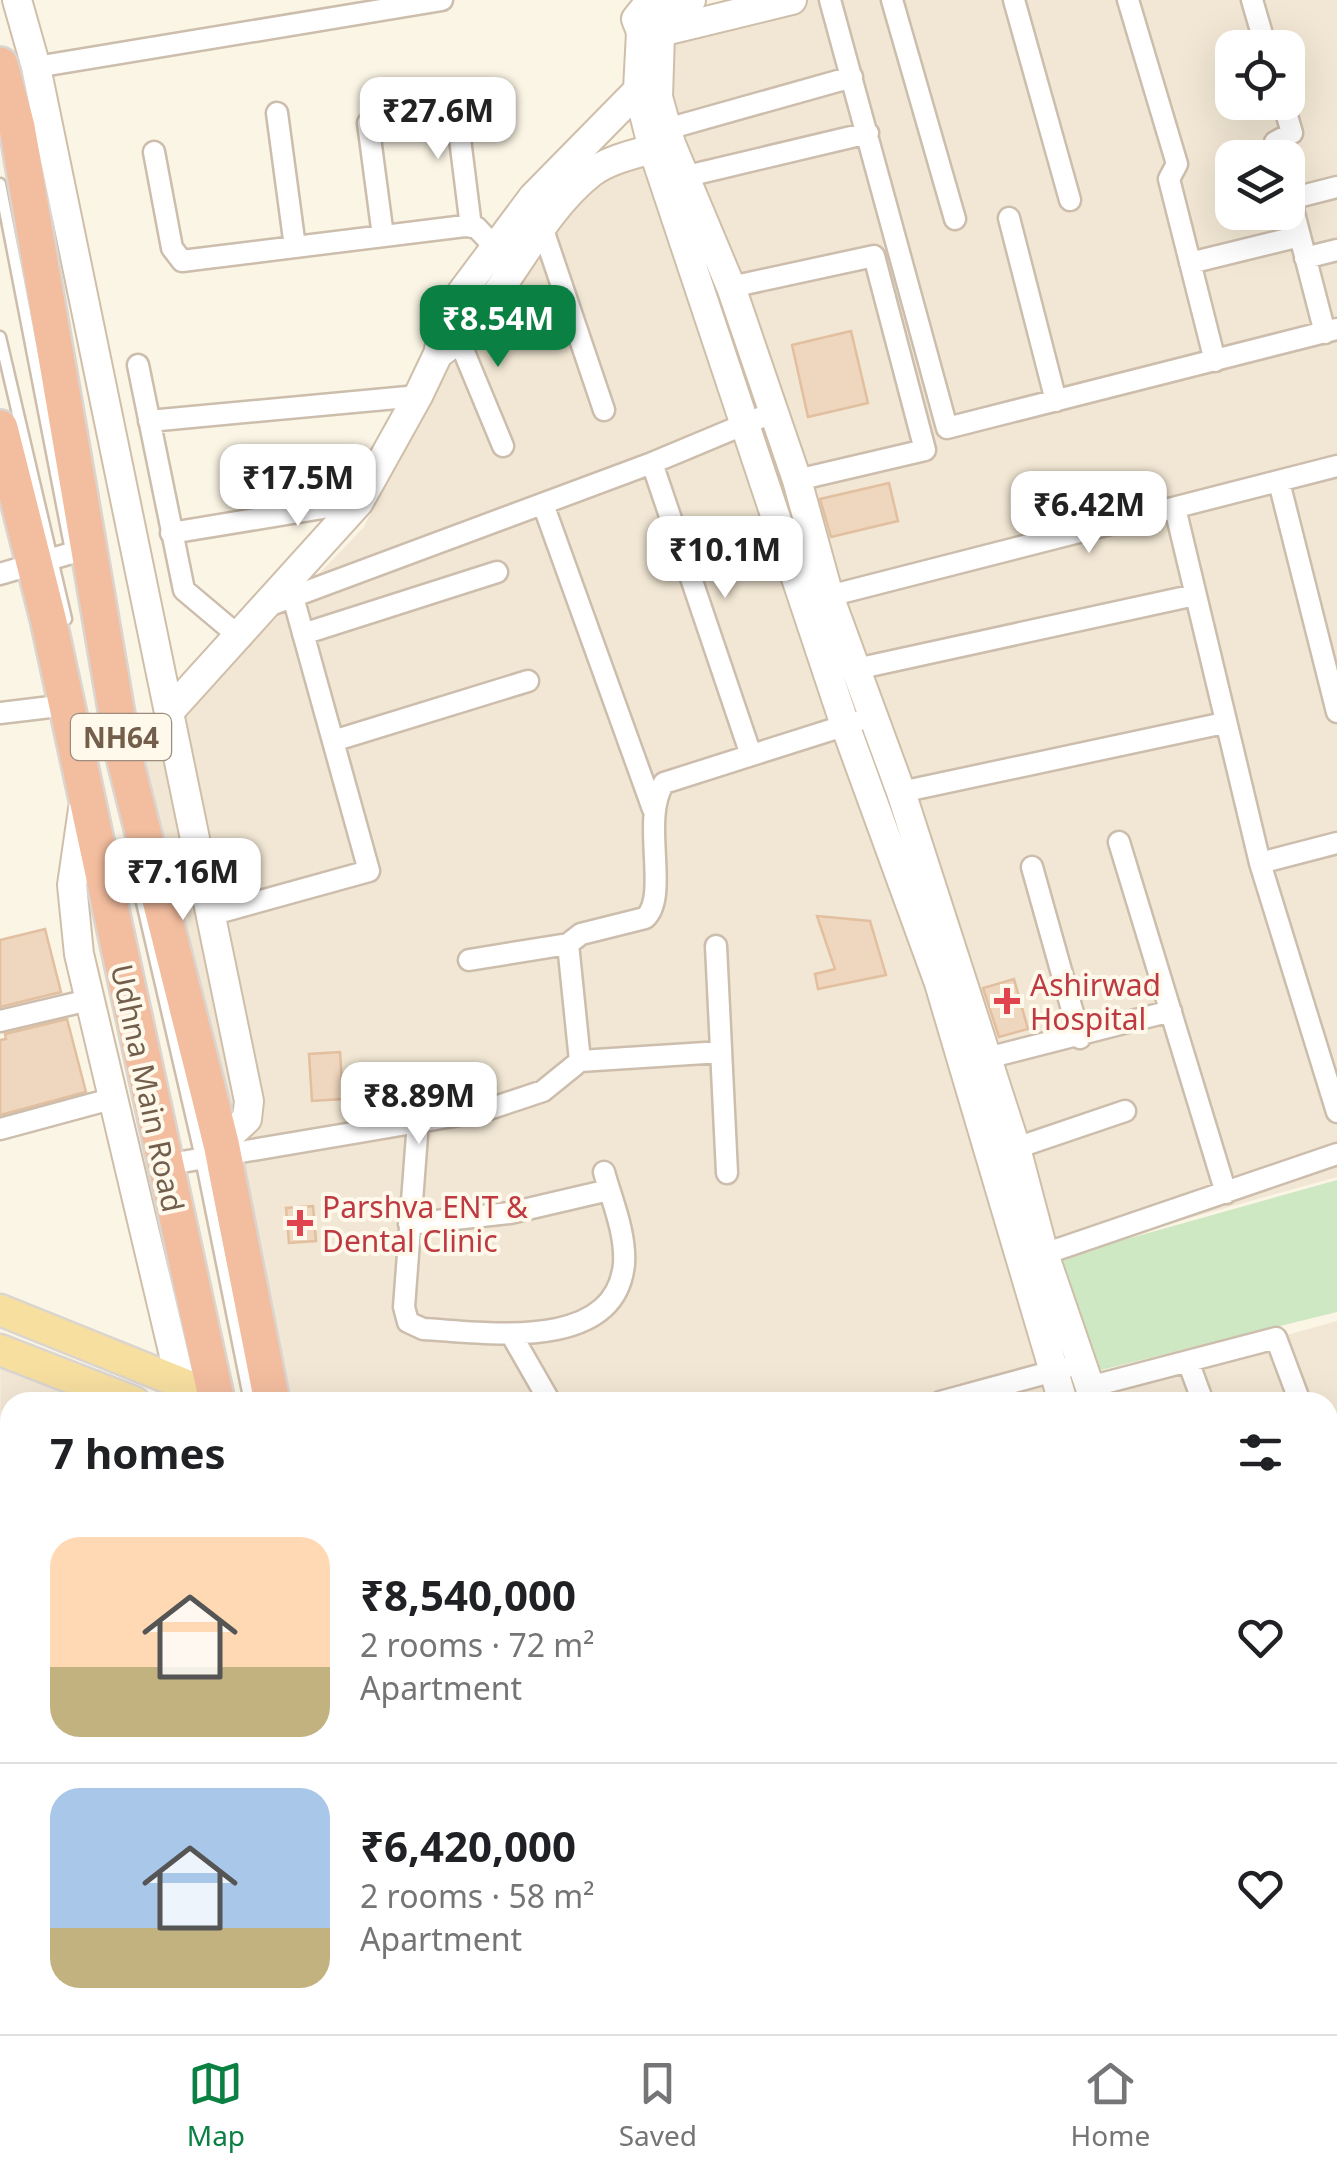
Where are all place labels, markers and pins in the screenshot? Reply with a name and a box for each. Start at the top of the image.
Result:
pin: ₹27.6M [357,77,519,162]
pin: ₹8.54M [417,285,579,370]
pin: ₹17.5M [217,444,379,529]
pin: ₹6.42M [1008,471,1170,556]
pin: ₹10.1M [644,516,806,601]
pin: ₹7.16M [102,838,264,923]
place label: Ashirwad Hospital [1030,964,1161,1039]
marker: Ashirwad Hospital [994,988,1020,1014]
pin: ₹8.89M [338,1062,500,1147]
place label: Parshva ENT & Dental Clinic [322,1186,528,1261]
marker: Parshva ENT & Dental Clinic [287,1210,313,1236]

